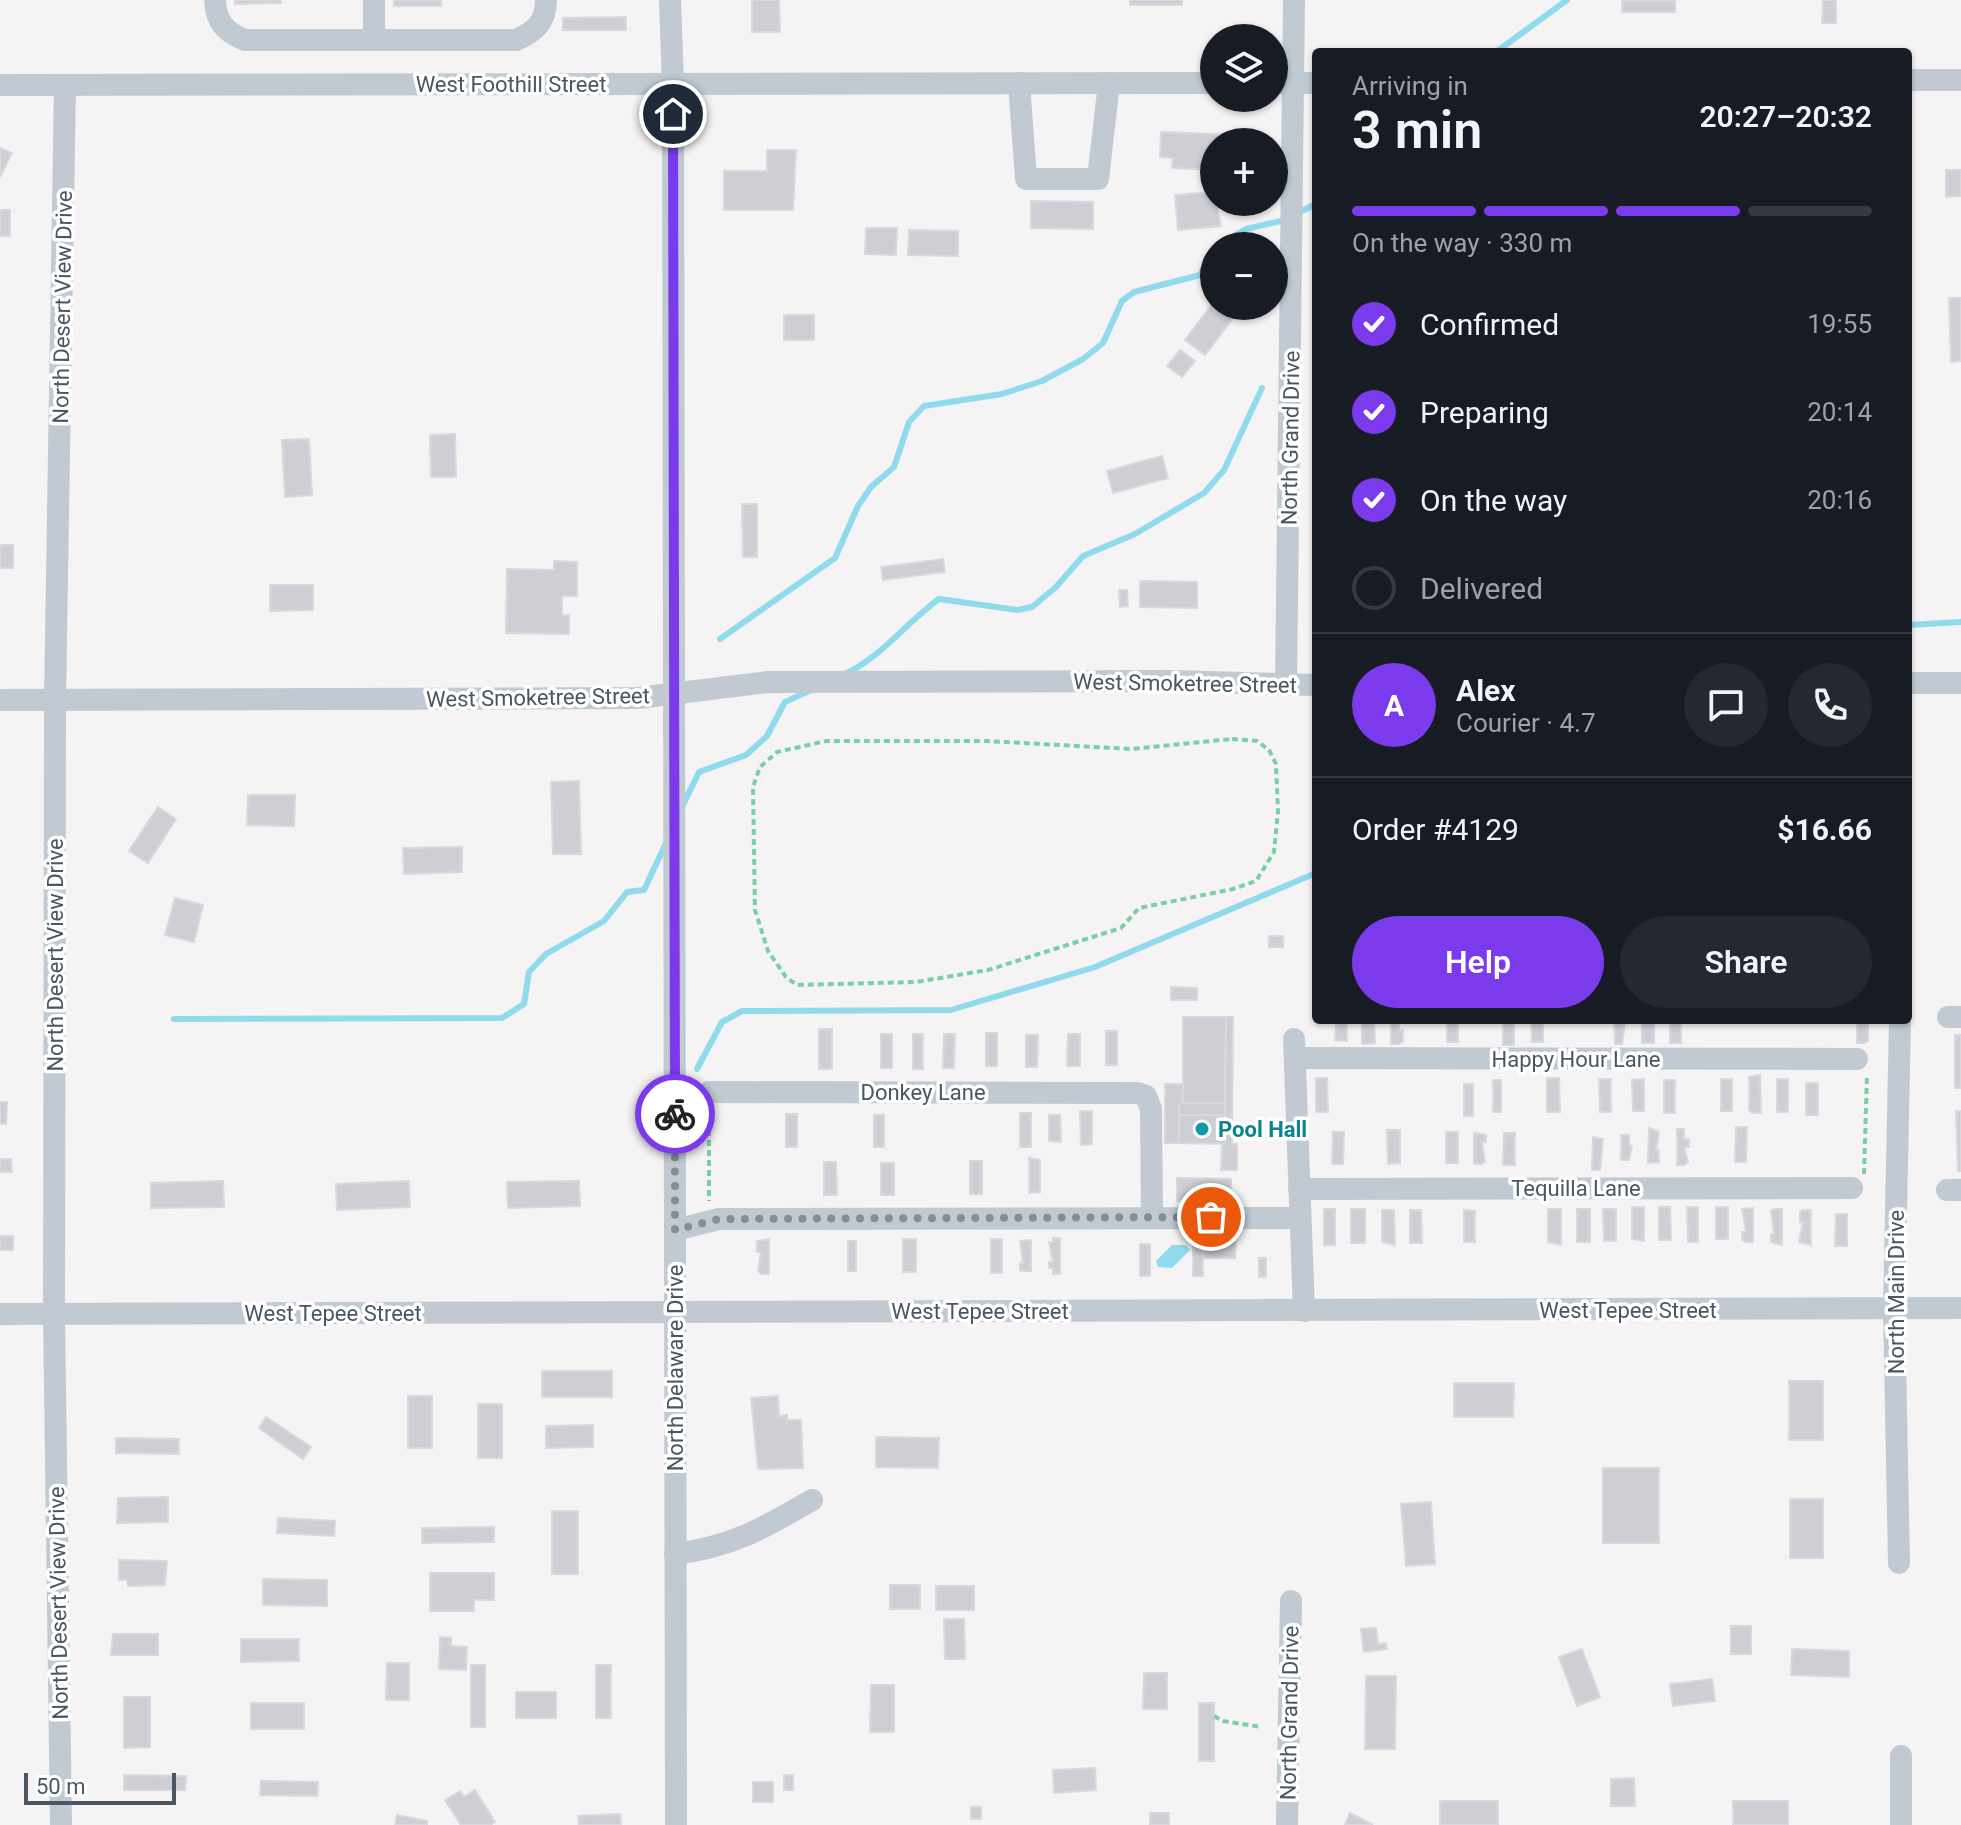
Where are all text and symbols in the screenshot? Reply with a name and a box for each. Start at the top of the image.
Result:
map controls [1200,24,1288,320]
button: layers [1200,24,1288,112]
text: Arriving in [1352,71,1468,101]
street label: West Foothill Street [416,72,606,97]
pin [639,80,707,148]
icon: home [651,92,695,136]
text: 20:27–20:32 [1699,99,1872,134]
text: 3 min [1352,100,1482,161]
button: + [1200,128,1288,216]
street label: North Desert View Drive [48,190,77,424]
text: On the way · 330 m [1352,228,1572,258]
button: − [1200,232,1288,320]
icon: check [1352,302,1396,346]
text: Confirmed [1420,307,1559,342]
text: 19:55 [1807,309,1872,339]
street label: North Grand Drive [1276,351,1305,525]
icon: check [1352,390,1396,434]
text: Preparing [1420,395,1549,430]
text: 20:14 [1807,397,1872,427]
icon: check [1352,478,1396,522]
text: On the way [1420,483,1567,518]
text: 20:16 [1807,485,1872,515]
text: Delivered [1420,571,1543,606]
button: chat [1684,663,1768,747]
button: phone [1788,663,1872,747]
street label: West Smoketree Street [1073,669,1297,698]
text: Alex [1456,673,1516,708]
street label: West Smoketree Street [426,683,650,712]
text: A [1384,688,1404,723]
text: Courier · 4.7 [1456,708,1596,738]
text: Order #4129 [1352,812,1519,847]
text: $16.66 [1777,812,1872,847]
street label: North Desert View Drive [43,838,68,1072]
button: Help [1352,916,1604,1008]
button: Share [1620,916,1872,1008]
street label: Happy Hour Lane [1491,1047,1661,1072]
courier [635,1074,715,1154]
street label: Donkey Lane [860,1080,986,1105]
icon: bike [653,1092,697,1136]
place label: Pool Hall [1218,1117,1307,1142]
marker: Pool Hall [1193,1120,1211,1138]
street label: Tequilla Lane [1511,1176,1641,1201]
pin [1177,1183,1245,1251]
icon: bag [1189,1195,1233,1239]
street label: North Main Drive [1884,1210,1909,1374]
street label: North Delaware Drive [663,1265,688,1471]
street label: West Tepee Street [1539,1298,1717,1323]
street label: West Tepee Street [891,1299,1069,1324]
street label: West Tepee Street [244,1301,422,1326]
street label: North Desert View Drive [44,1486,73,1720]
street label: North Grand Drive [1275,1626,1304,1800]
scale bar [24,1769,176,1805]
text: 50 m [36,1774,85,1799]

